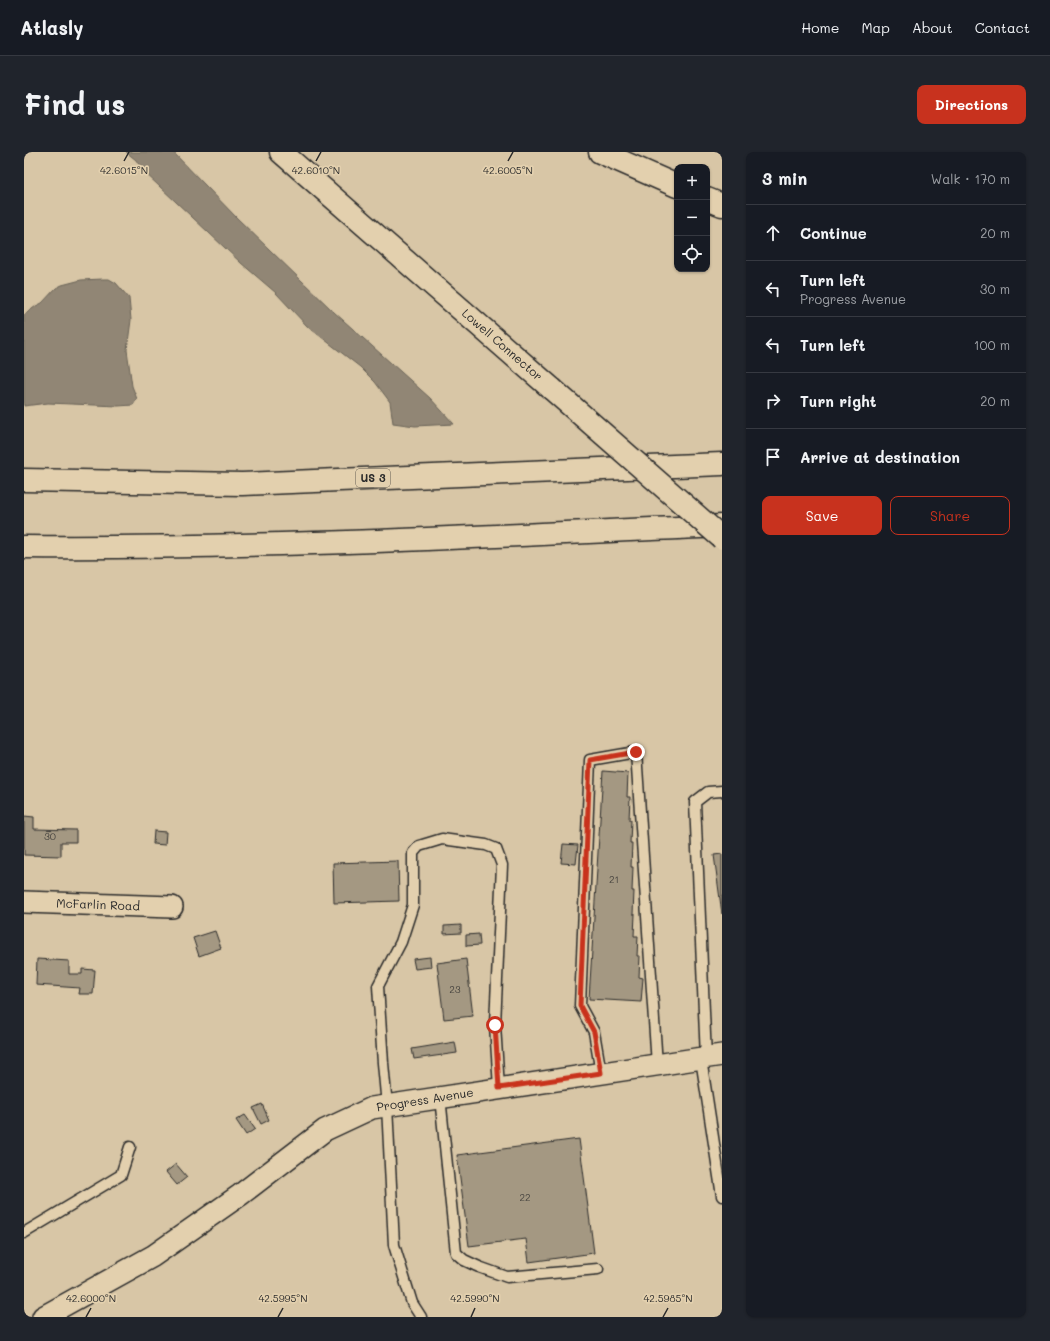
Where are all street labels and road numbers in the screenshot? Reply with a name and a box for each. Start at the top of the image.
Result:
street label: Lowell Connector [459,305,546,384]
road number: US 3 [356,469,390,487]
street label: McFarlin Road [56,895,141,913]
street label: Progress Avenue [375,1083,474,1115]

